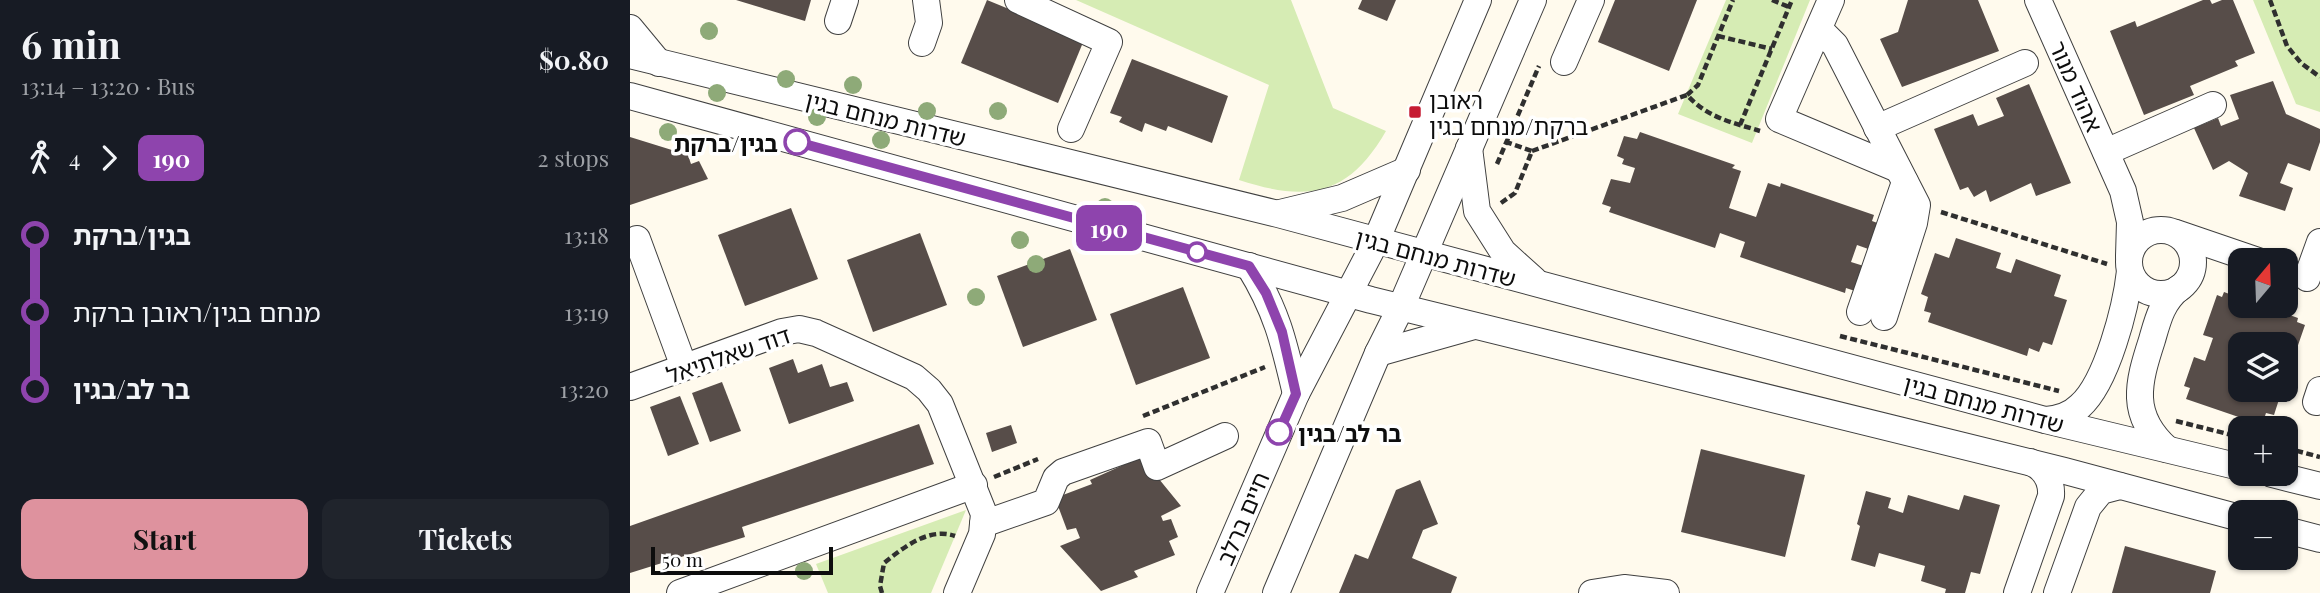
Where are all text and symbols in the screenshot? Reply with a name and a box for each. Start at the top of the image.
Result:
text: 6 min [21,18,121,69]
street label: אהוד מנור [2043,36,2111,136]
text: $0.80 [539,42,609,77]
text: 13:14 – 13:20 · Bus [21,70,195,101]
street label: שדרות מנחם בגין [802,83,970,153]
place label: ראובן ברקת/מנחם בגין [1429,84,1588,141]
marker: ראובן ברקת/מנחם בגין [1407,104,1423,120]
place label: בגין/ברקת [674,127,778,158]
marker: בגין/ברקת [784,129,810,155]
icon: walk [21,139,59,177]
icon: forward [90,139,128,177]
text: 4 [69,142,80,173]
text: 190 [152,142,190,174]
text: 2 stops [538,142,609,173]
line badge: 190 [1069,205,1149,251]
text: 190 [1090,212,1128,244]
text: בגין/ברקת [73,217,191,252]
text: 13:18 [564,219,609,250]
street label: שדרות מנחם בגין [1352,221,1520,293]
unlabelled marker [1187,242,1207,262]
north arrow [2228,248,2298,318]
map controls [2228,248,2298,570]
text: מנחם בגין/ראובן ברקת [73,294,321,329]
text: 13:19 [564,296,609,327]
street label: דוד שאלתיאל [662,318,794,390]
button: layers [2228,332,2298,402]
street label: שדרות מנחם בגין [1900,367,2068,439]
text: בר לב/בגין [73,371,190,406]
text: 13:20 [560,373,609,404]
button: + [2228,416,2298,486]
place label: בר לב/בגין [1298,417,1402,448]
marker: בר לב/בגין [1266,419,1292,445]
street label: חיים ברלב [1209,467,1275,569]
button: Start [21,499,308,579]
button: Tickets [322,499,609,579]
button: − [2228,500,2298,570]
scale bar [651,544,833,576]
text: 50 m [662,546,703,572]

